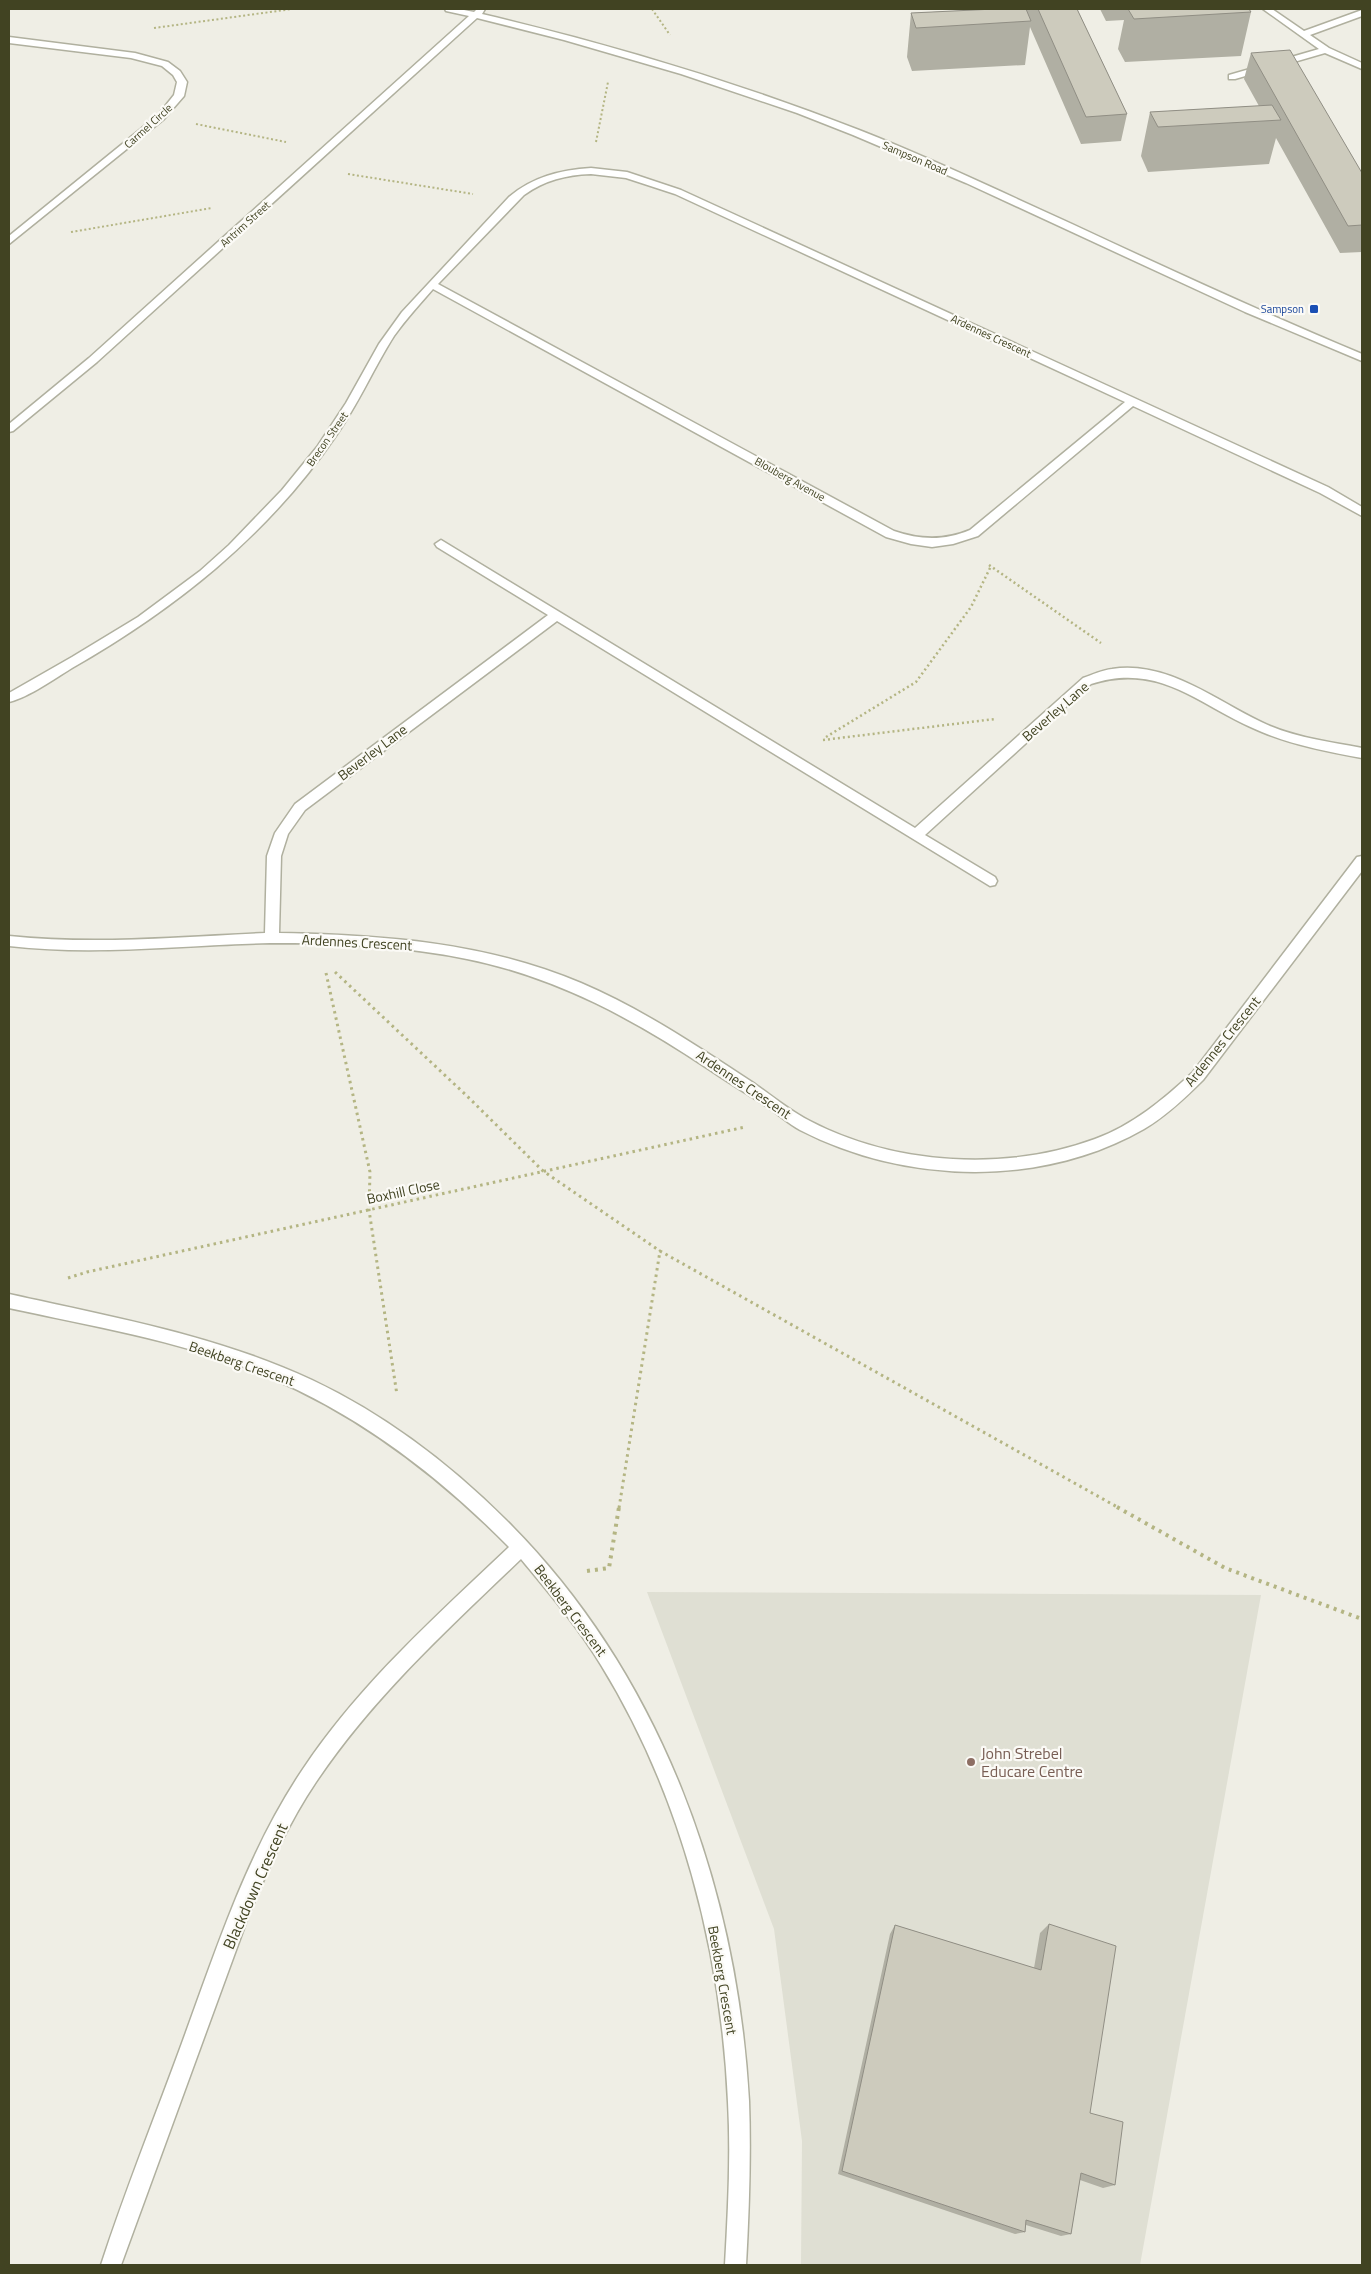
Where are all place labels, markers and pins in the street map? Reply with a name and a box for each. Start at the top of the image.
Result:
place label: Sampson [1261,301,1304,317]
marker: Sampson [1308,303,1320,315]
place label: John Strebel Educare Centre [981,1741,1083,1783]
marker: John Strebel Educare Centre [965,1756,977,1768]

